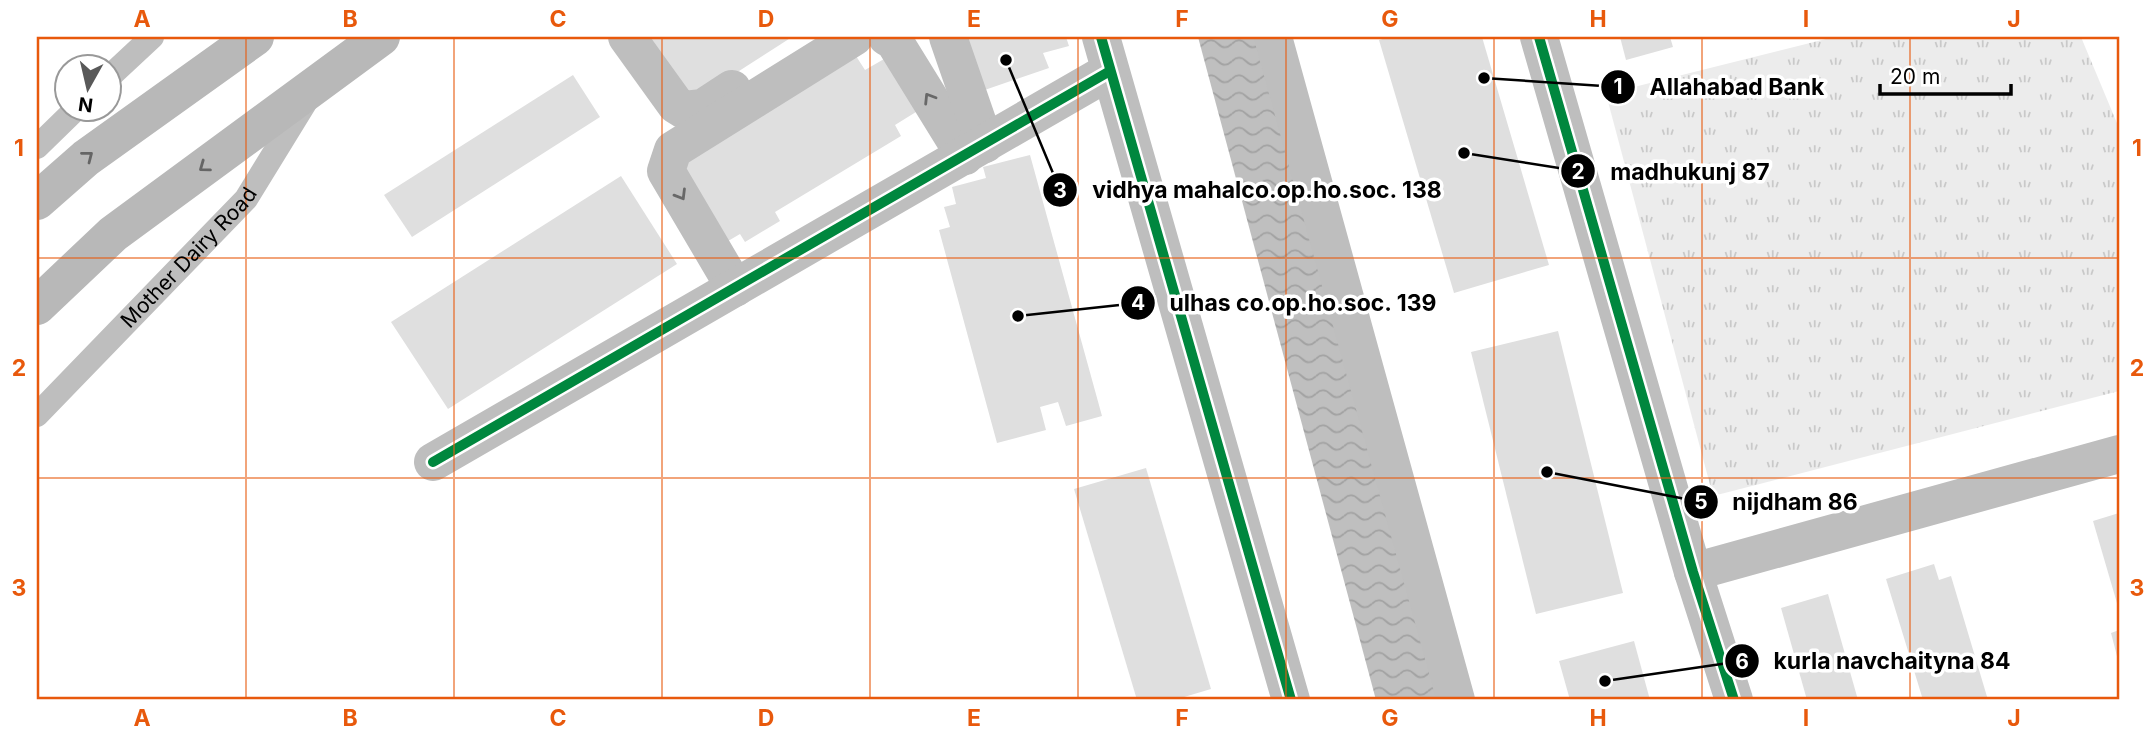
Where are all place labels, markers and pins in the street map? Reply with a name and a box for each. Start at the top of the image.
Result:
callout: Allahabad Bank [1601,65,1839,109]
callout: madhukunj 87 [1561,149,1783,193]
callout: vidhya mahalco.op.ho.soc. 138 [1043,168,1456,212]
callout: ulhas co.op.ho.soc. 139 [1120,281,1451,325]
callout: nijdham 86 [1683,480,1871,524]
callout: kurla navchaityna 84 [1724,639,2024,683]

